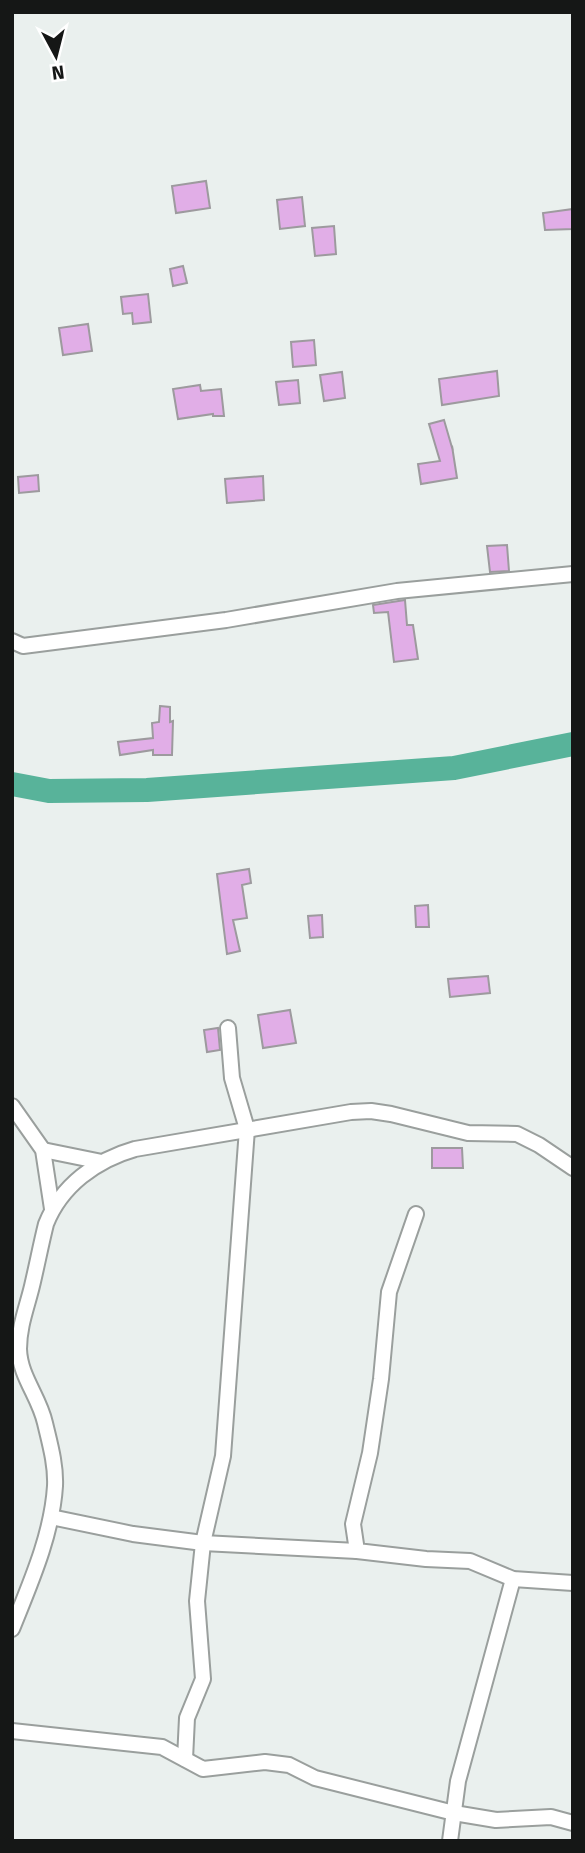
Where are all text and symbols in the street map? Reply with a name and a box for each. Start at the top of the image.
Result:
north arrow [21,21,91,91]
text: N [50,60,66,85]

